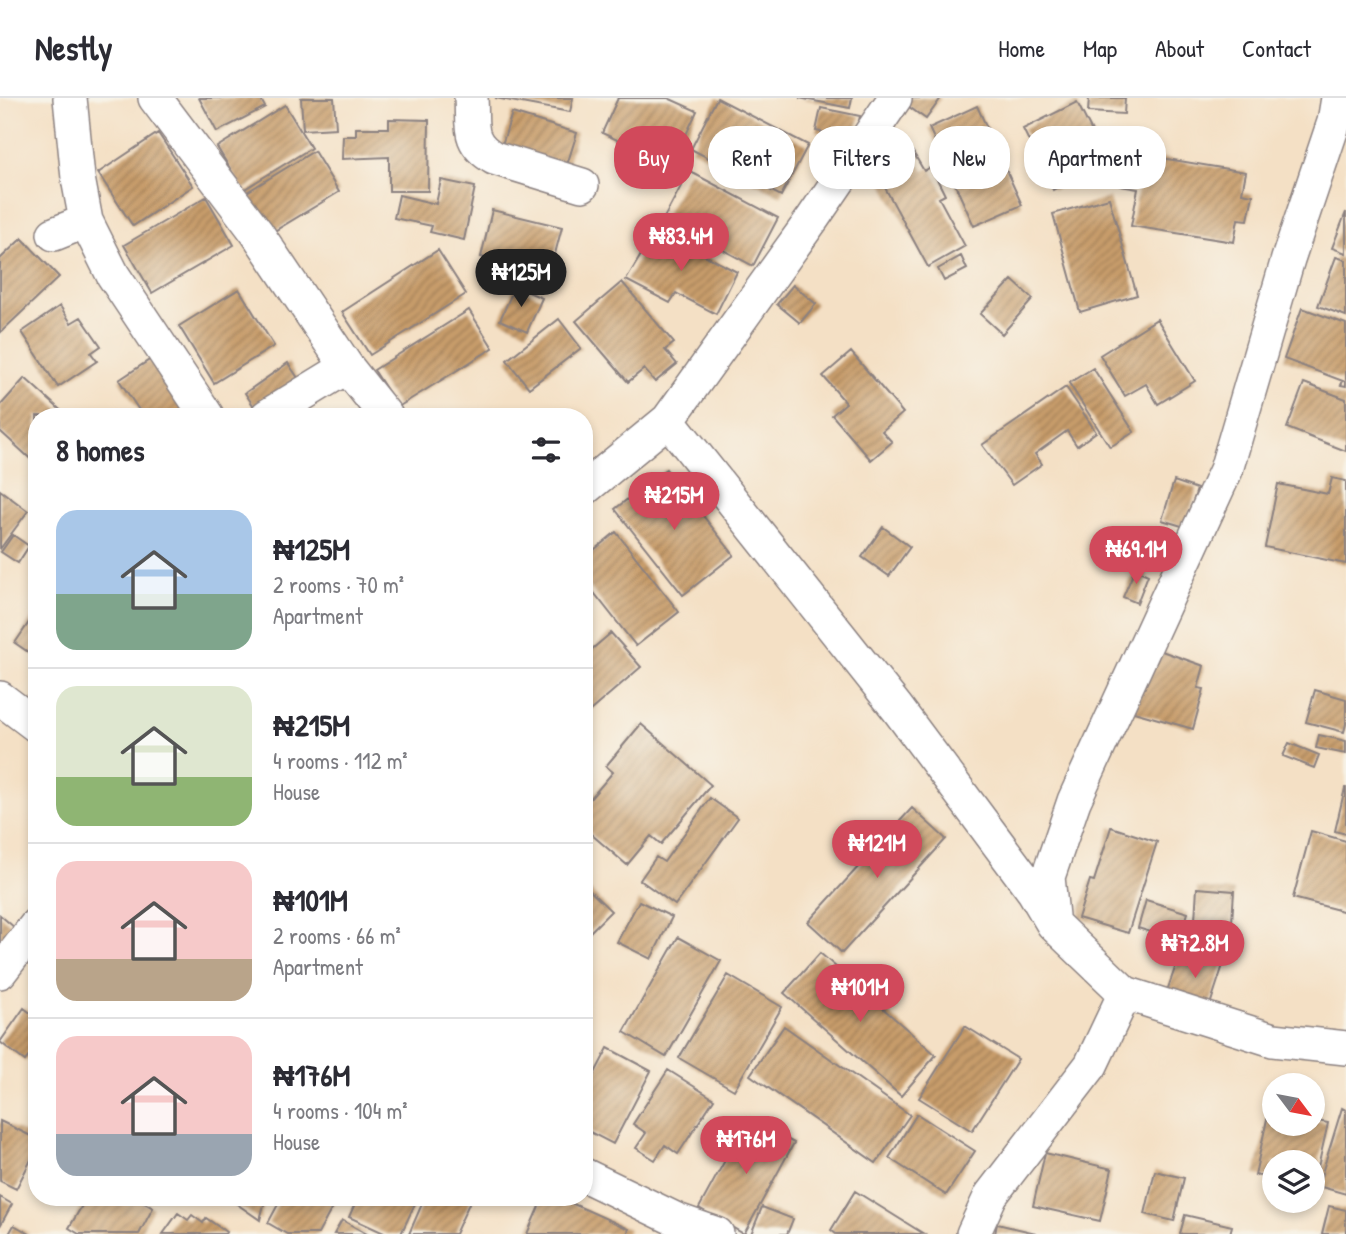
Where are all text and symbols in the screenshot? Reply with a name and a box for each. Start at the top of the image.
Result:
text: Nestly [35,26,112,70]
text: Home [998,32,1045,64]
text: Map [1083,32,1117,64]
text: About [1155,32,1204,64]
text: Contact [1242,32,1311,64]
chip: Buy [614,126,694,189]
chip: Rent [708,126,795,189]
chip: Filters [809,126,915,189]
chip: New [929,126,1010,189]
chip: Apartment [1024,126,1166,189]
pin: ₦83.4M [624,214,738,273]
text: ₦83.4M [649,220,713,251]
pin: ₦125M [472,250,570,309]
text: ₦125M [491,256,551,287]
text: 8 homes [56,430,144,470]
icon: filters [527,431,565,469]
pin: ₦215M [625,472,723,532]
text: ₦215M [644,479,704,510]
pin: ₦69.1M [1079,526,1193,586]
text: ₦125M [273,529,350,569]
text: ₦69.1M [1105,533,1167,564]
icon: home [112,538,196,622]
text: 2 rooms · 70 m² [273,569,404,600]
text: Apartment [273,600,363,631]
text: ₦215M [273,705,350,745]
icon: home [112,714,196,798]
text: 4 rooms · 112 m² [273,745,408,776]
text: House [273,776,320,807]
pin: ₦121M [828,820,926,880]
text: ₦121M [848,827,906,858]
text: ₦101M [273,880,348,920]
icon: home [112,889,196,973]
text: 2 rooms · 66 m² [273,920,401,951]
pin: ₦72.8M [1138,920,1252,980]
text: ₦72.8M [1161,927,1229,958]
text: Apartment [273,951,363,982]
pin: ₦101M [811,964,909,1024]
text: ₦101M [831,971,889,1002]
text: ₦176M [273,1055,350,1095]
icon: home [112,1064,196,1148]
north arrow [1262,1073,1325,1136]
map controls [1262,1073,1325,1213]
text: 4 rooms · 104 m² [273,1095,407,1126]
pin: ₦176M [697,1116,795,1176]
text: ₦176M [716,1123,776,1154]
text: House [273,1126,320,1157]
button: layers [1262,1150,1325,1213]

